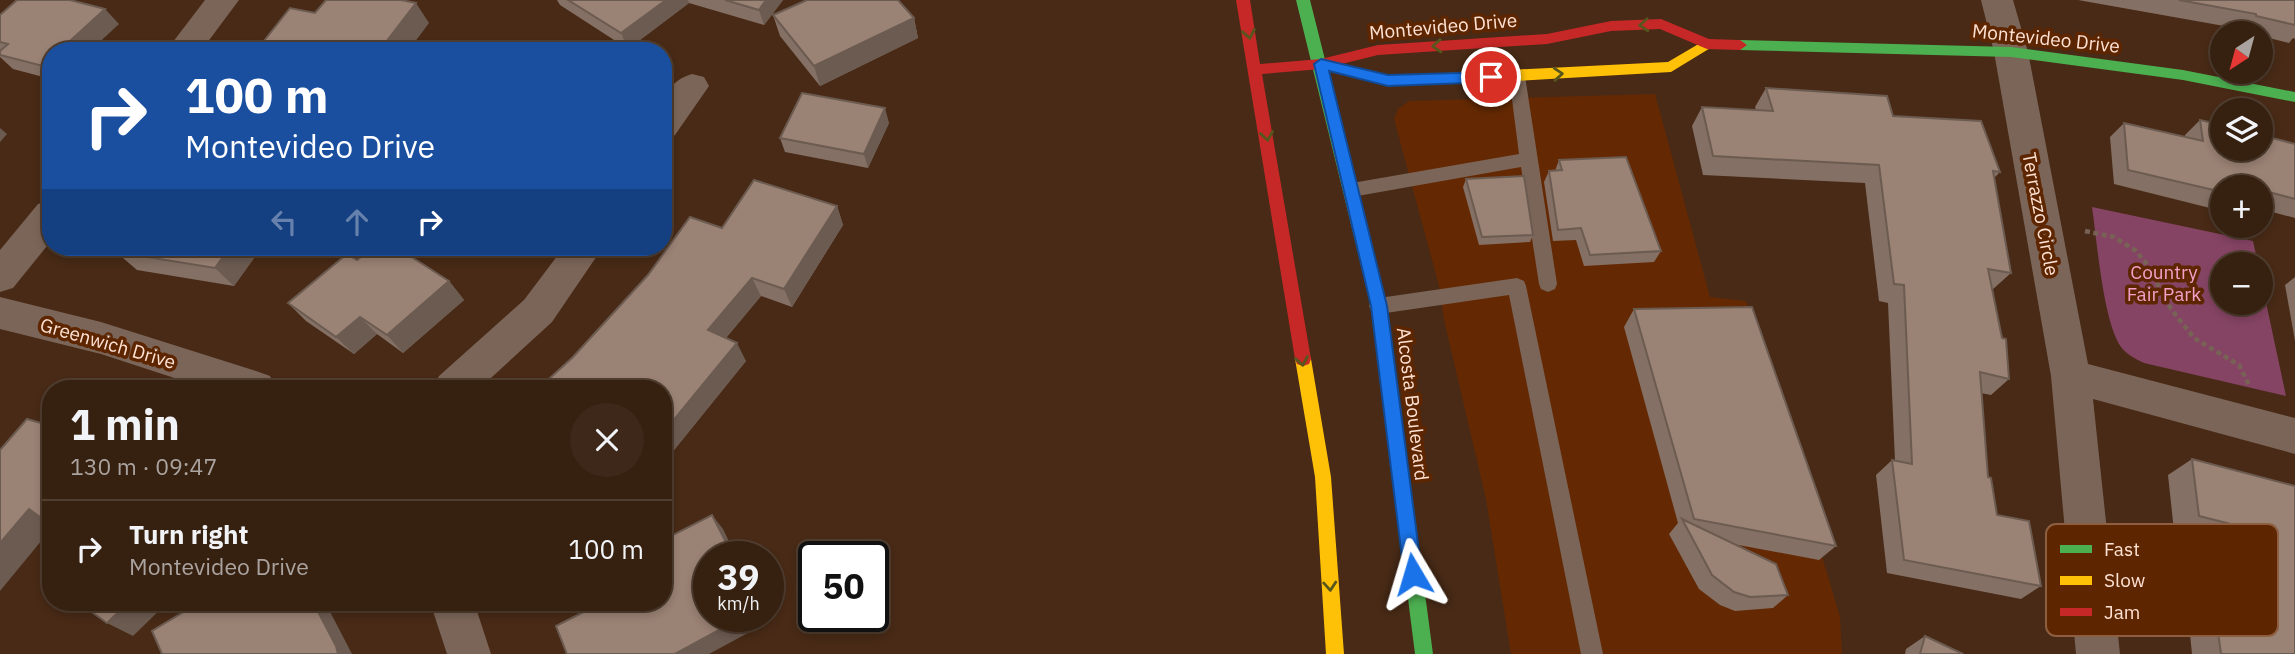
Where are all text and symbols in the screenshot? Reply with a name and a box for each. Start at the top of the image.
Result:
street label: Montevideo Drive [1368,8,1518,44]
one-way arrow [1638,17,1649,32]
street label: Montevideo Drive [1971,18,2121,58]
north arrow [2210,21,2273,84]
map controls [2210,21,2273,315]
one-way arrow [1241,28,1256,40]
one-way arrow [1431,38,1442,53]
pin [1461,47,1521,107]
icon: arrive [1472,58,1510,96]
text: 100 m [185,63,329,126]
one-way arrow [1553,67,1564,82]
icon: right [70,70,161,161]
button: layers [2210,98,2273,161]
text: Montevideo Drive [185,125,435,167]
one-way arrow [1260,130,1275,142]
street label: Terrazzo Circle [2017,150,2065,278]
button: + [2210,175,2273,238]
icon: left [265,203,303,241]
icon: ahead [338,203,376,241]
icon: right [411,203,449,241]
button: − [2210,252,2273,315]
park label: Country Fair Park [2127,260,2201,306]
street label: Greenwich Drive [37,312,179,374]
street label: Alcosta Boulevard [1392,326,1434,482]
one-way arrow [1294,355,1309,367]
text: 1 min [70,397,180,452]
button: close [570,403,644,477]
text: 130 m · 09:47 [70,451,217,481]
text: Turn right [129,517,248,551]
legend [2046,524,2278,636]
icon: right [70,530,108,568]
text: 100 m [568,532,644,566]
position arrow [1376,537,1450,611]
text: Fast [2104,537,2140,561]
speed limit sign: 50 [798,541,889,632]
text: Montevideo Drive [129,551,309,581]
text: 39 [717,554,760,600]
text: Slow [2104,568,2145,592]
one-way arrow [1322,581,1337,592]
text: km/h [717,592,760,615]
text: Jam [2104,600,2140,624]

